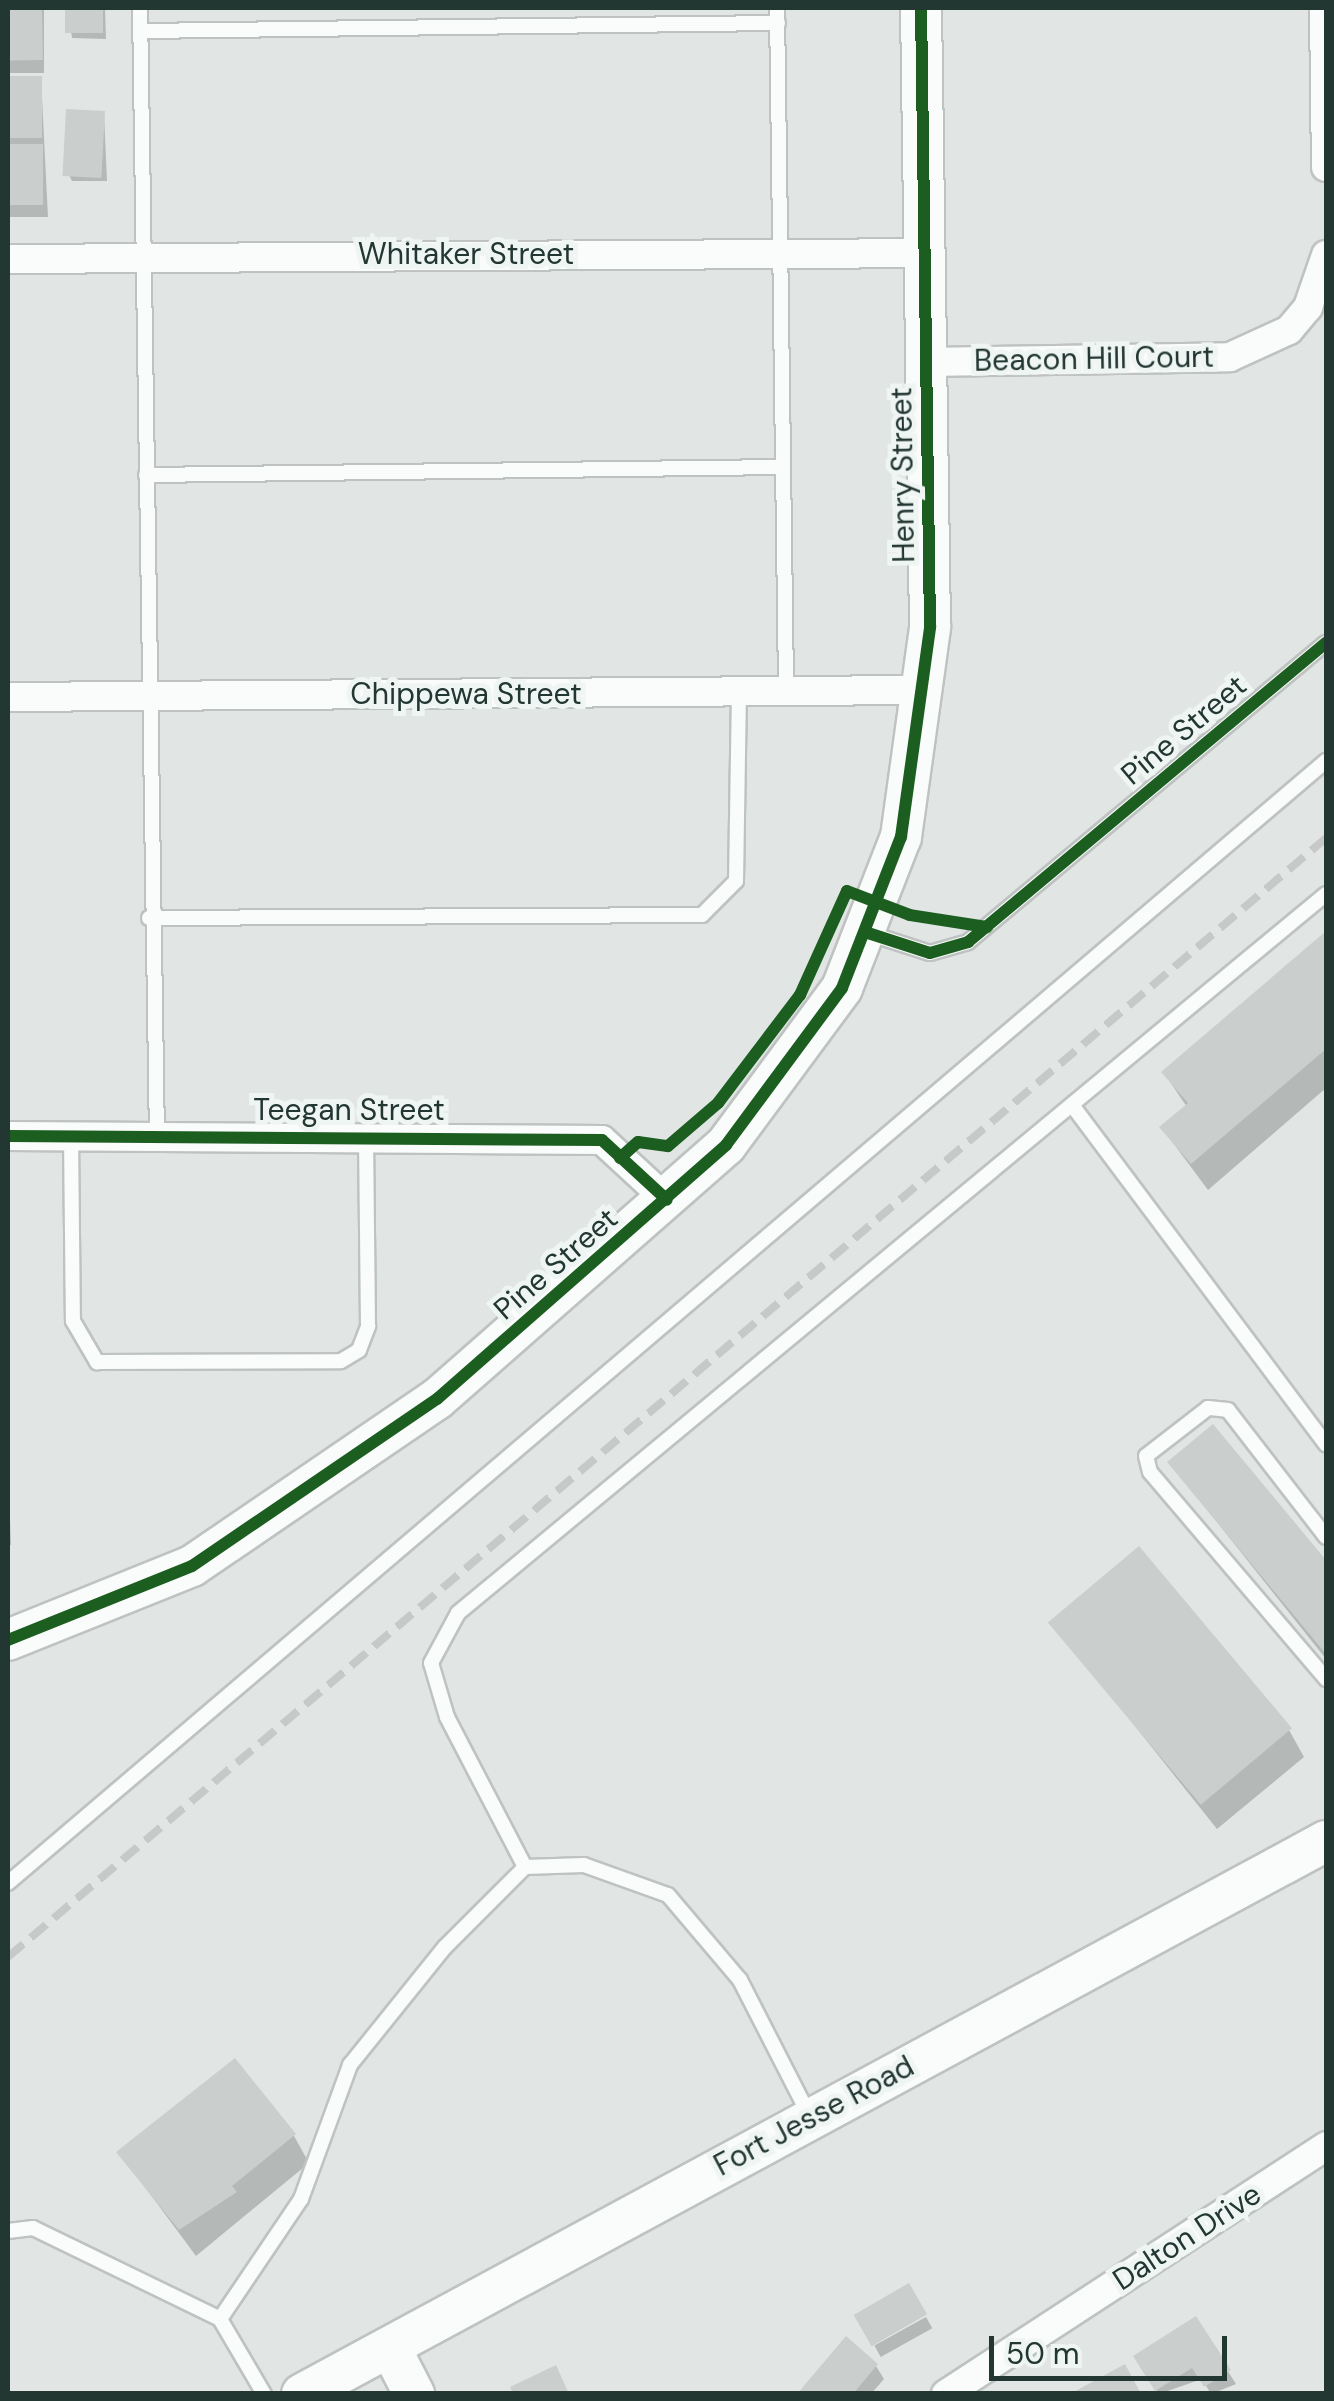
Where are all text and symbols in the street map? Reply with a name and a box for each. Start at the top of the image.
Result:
street label: Whitaker Street [358,236,574,272]
street label: Beacon Hill Court [974,339,1214,379]
street label: Henry Street [883,387,923,563]
street label: Pine Street [1114,667,1254,793]
street label: Chippewa Street [350,676,582,712]
street label: Teegan Street [253,1092,445,1128]
street label: Pine Street [487,1201,625,1327]
street label: Fort Jesse Road [708,2048,920,2184]
street label: Dalton Drive [1106,2176,1268,2298]
scale bar [994,2316,1232,2378]
text: 50 m [1006,2334,1080,2373]

